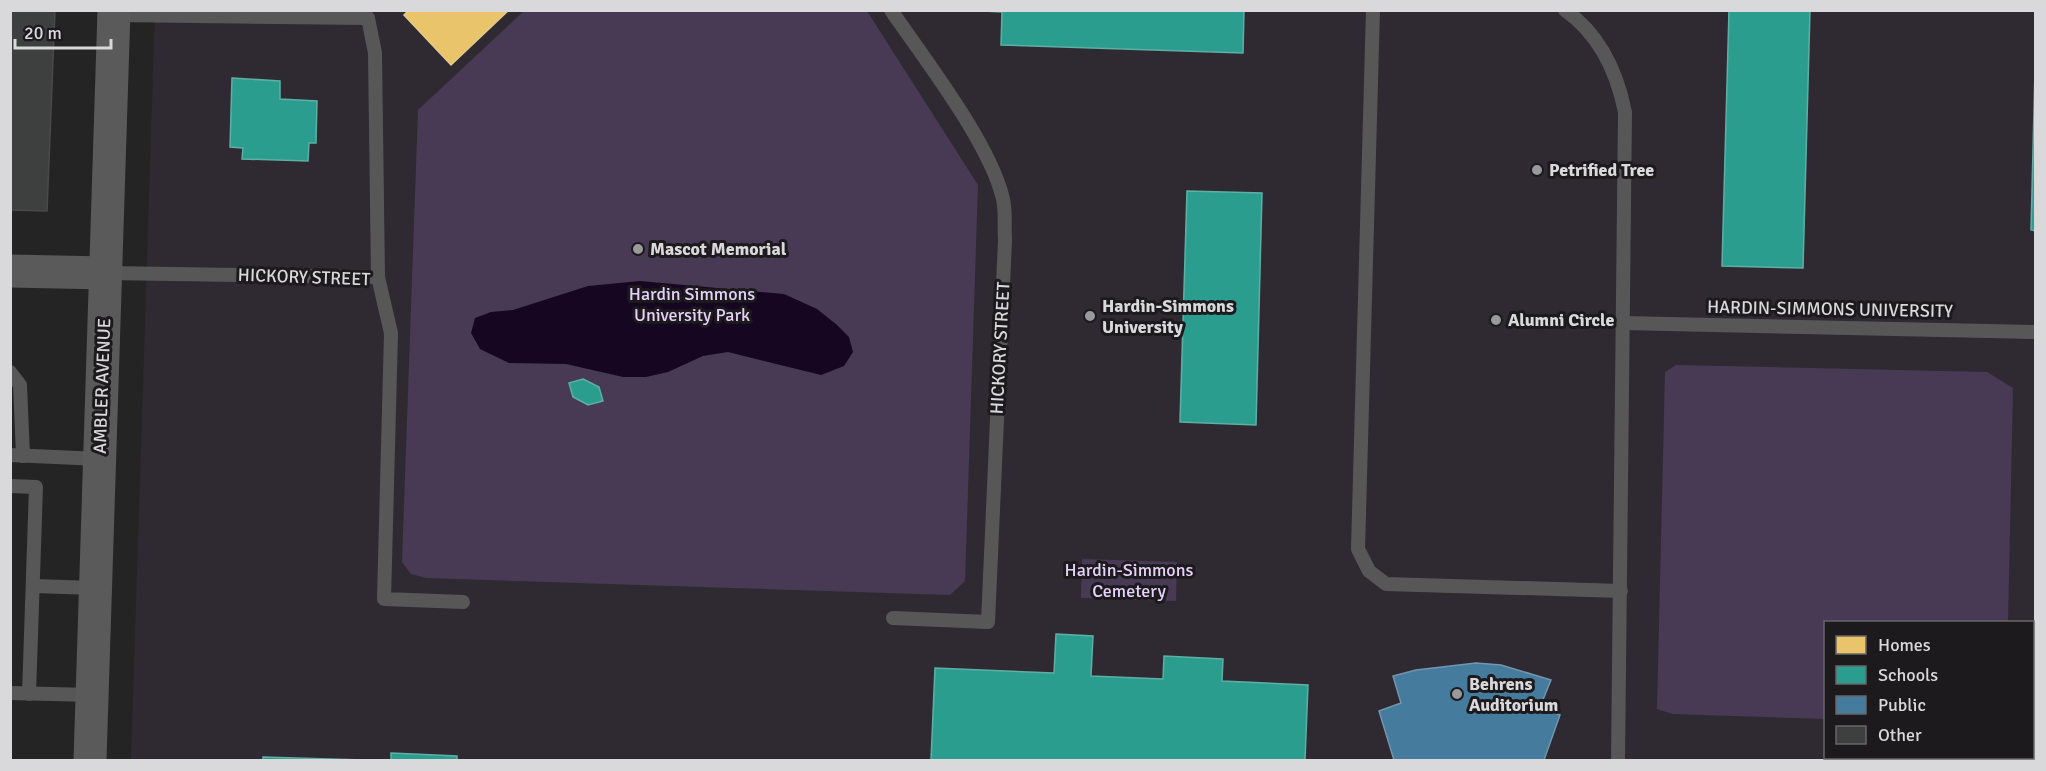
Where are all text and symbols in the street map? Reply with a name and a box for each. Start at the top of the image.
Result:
scale bar [15,12,111,50]
text: 20 m [24,22,62,44]
place label: Petrified Tree [1549,159,1654,181]
marker: Petrified Tree [1530,163,1544,177]
place label: Mascot Memorial [650,238,787,260]
marker: Mascot Memorial [631,242,645,256]
street label: HICKORY STREET [237,264,371,290]
street label: HICKORY STREET [986,281,1014,415]
park label: Hardin Simmons University Park [629,283,755,326]
place label: Hardin-Simmons University [1102,295,1234,338]
street label: HARDIN-SIMMONS UNIVERSITY [1707,296,1953,322]
marker: Hardin-Simmons University [1083,309,1097,323]
place label: Alumni Circle [1508,309,1615,331]
marker: Alumni Circle [1489,313,1503,327]
street label: AMBLER AVENUE [89,318,115,454]
park label: Hardin-Simmons Cemetery [1065,559,1194,602]
legend [1824,621,2034,759]
text: Homes [1878,634,1931,656]
text: Schools [1878,664,1938,686]
place label: Behrens Auditorium [1469,673,1558,716]
marker: Behrens Auditorium [1450,687,1464,701]
text: Public [1878,694,1926,716]
text: Other [1878,724,1922,746]

